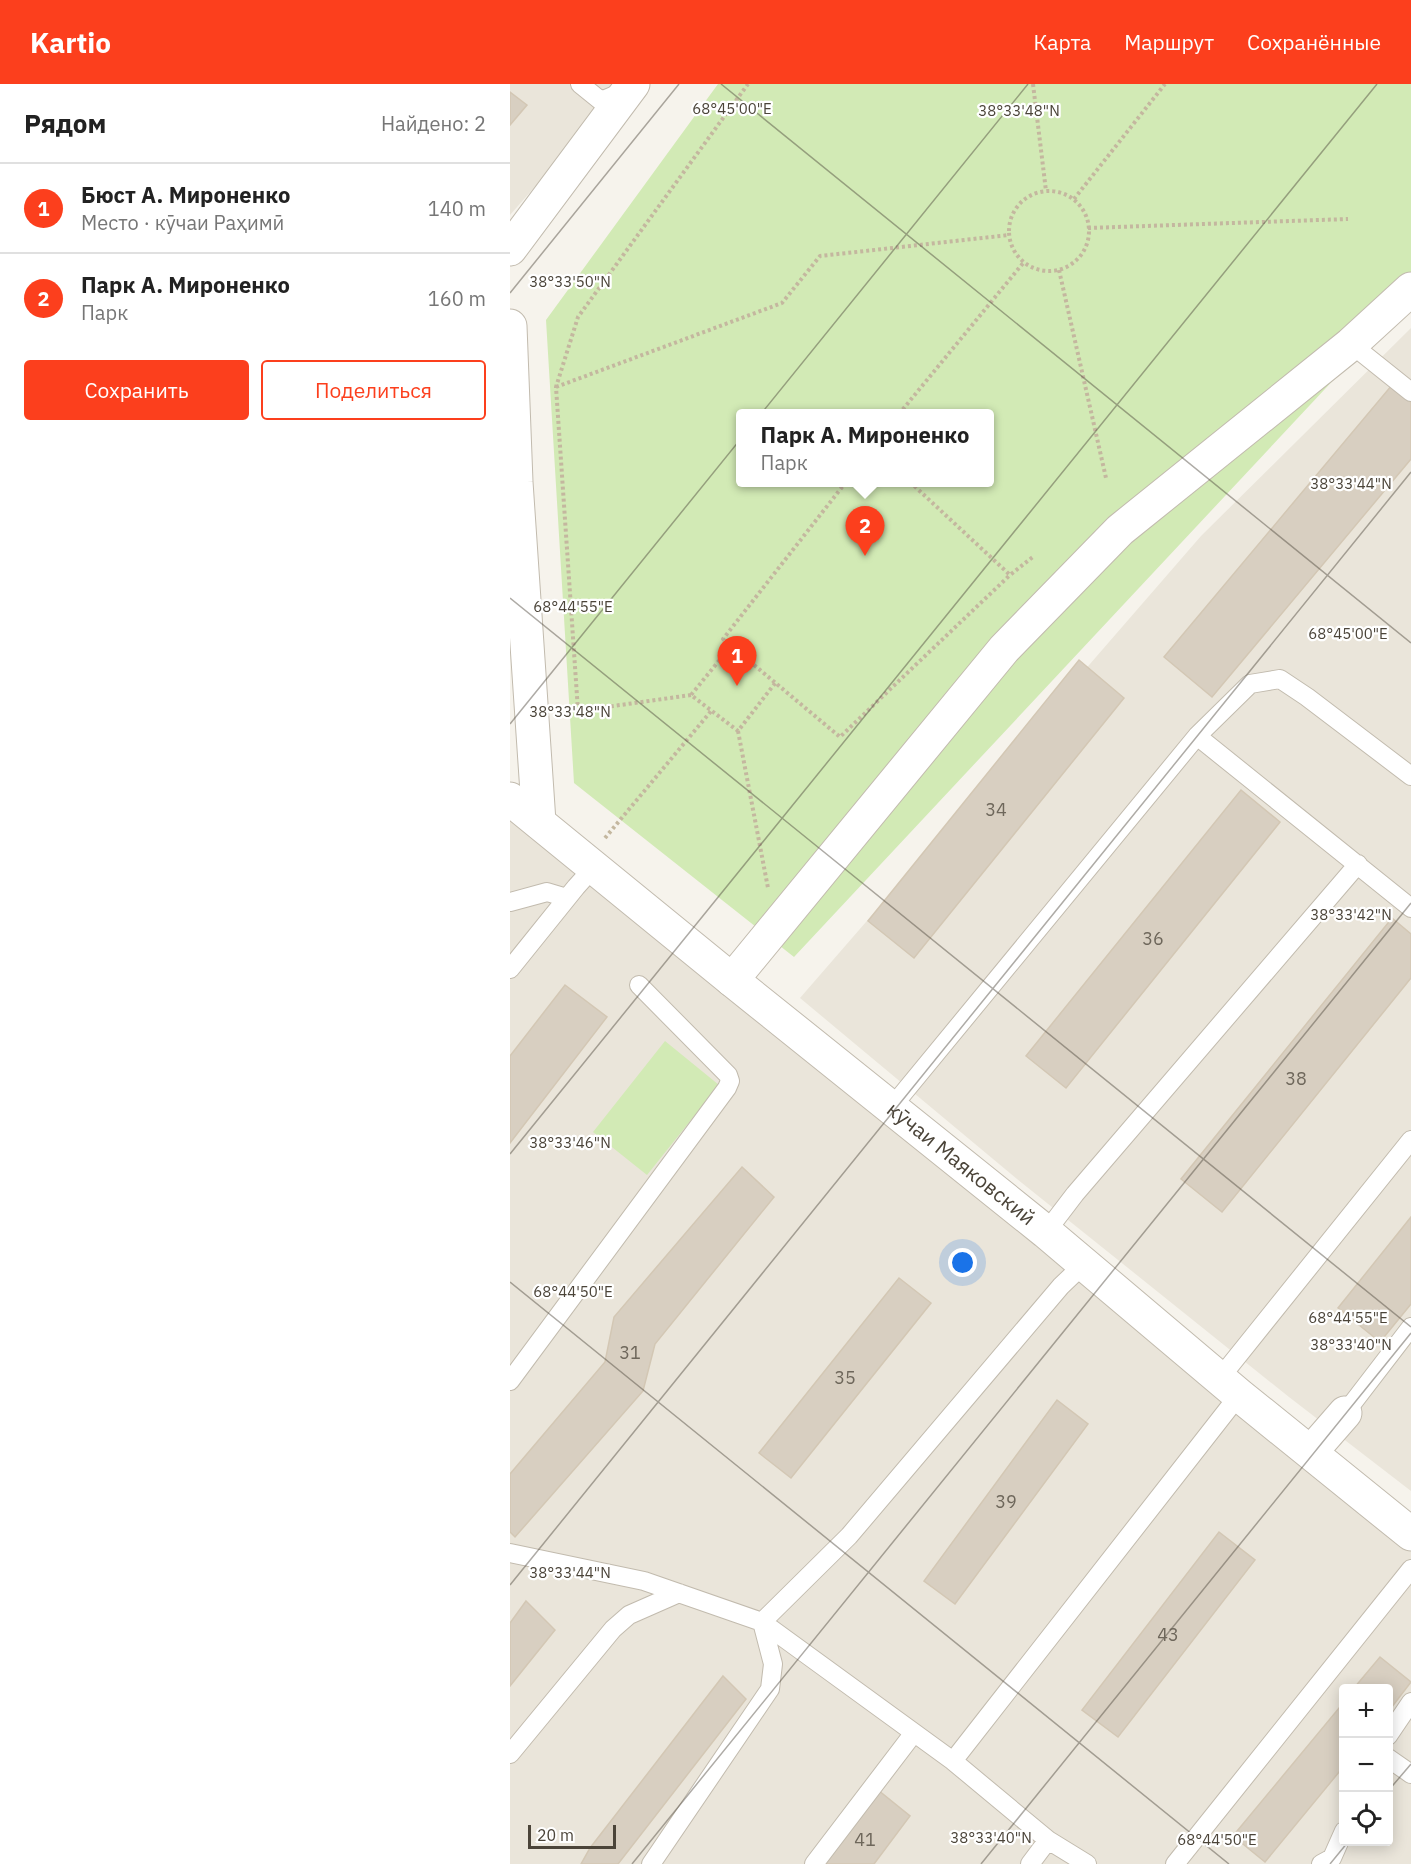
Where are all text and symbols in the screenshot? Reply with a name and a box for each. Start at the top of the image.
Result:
text: Kartio [30,24,111,61]
text: Карта [1033,28,1091,56]
text: Маршрут [1124,28,1214,56]
text: Сохранённые [1247,28,1381,56]
text: 68°45'00"E [692,99,772,118]
text: 38°33'48"N [978,101,1060,120]
text: Рядом [24,106,106,140]
text: Найдено: 2 [381,110,486,137]
text: Бюст А. Мироненко [81,180,290,209]
text: 1 [38,195,50,222]
text: 140 m [428,195,486,222]
text: Место · кӯчаи Раҳимӣ [81,209,284,236]
text: Парк А. Мироненко [81,270,290,299]
text: 38°33'50"N [529,272,611,291]
text: 2 [38,285,50,312]
text: 160 m [428,285,486,312]
text: Парк [81,299,128,326]
button: Сохранить [24,360,249,420]
button: Поделиться [261,360,486,420]
popup [736,409,994,487]
text: Парк А. Мироненко [761,420,969,449]
text: Парк [761,449,808,476]
text: 38°33'44"N [1310,474,1392,493]
pin: 2 [846,506,884,556]
text: 68°44'55"E [533,597,613,616]
text: 68°45'00"E [1308,624,1388,643]
pin: 1 [718,636,756,686]
text: 38°33'48"N [529,702,611,721]
house number: 34 [985,798,1007,821]
text: 38°33'42"N [1310,905,1392,924]
house number: 36 [1142,927,1164,950]
house number: 38 [1285,1067,1307,1090]
street label: кӯчаи Маяковский [881,1095,1042,1231]
text: 38°33'46"N [529,1133,611,1152]
your location [948,1248,977,1277]
text: 68°44'50"E [533,1282,613,1301]
text: 68°44'55"E [1308,1308,1388,1327]
text: 38°33'40"N [1310,1335,1392,1354]
house number: 31 [619,1341,641,1364]
house number: 35 [834,1366,856,1389]
house number: 39 [995,1490,1017,1513]
text: 38°33'44"N [529,1563,611,1582]
house number: 43 [1157,1623,1179,1646]
map controls [1339,1684,1393,1846]
button: + [1339,1684,1393,1738]
button: − [1339,1738,1393,1792]
button: locate [1339,1792,1393,1846]
scale bar [528,1822,616,1850]
text: 20 m [537,1825,574,1845]
house number: 41 [854,1828,876,1851]
text: 38°33'40"N [950,1828,1032,1847]
text: 68°44'50"E [1177,1830,1257,1849]

